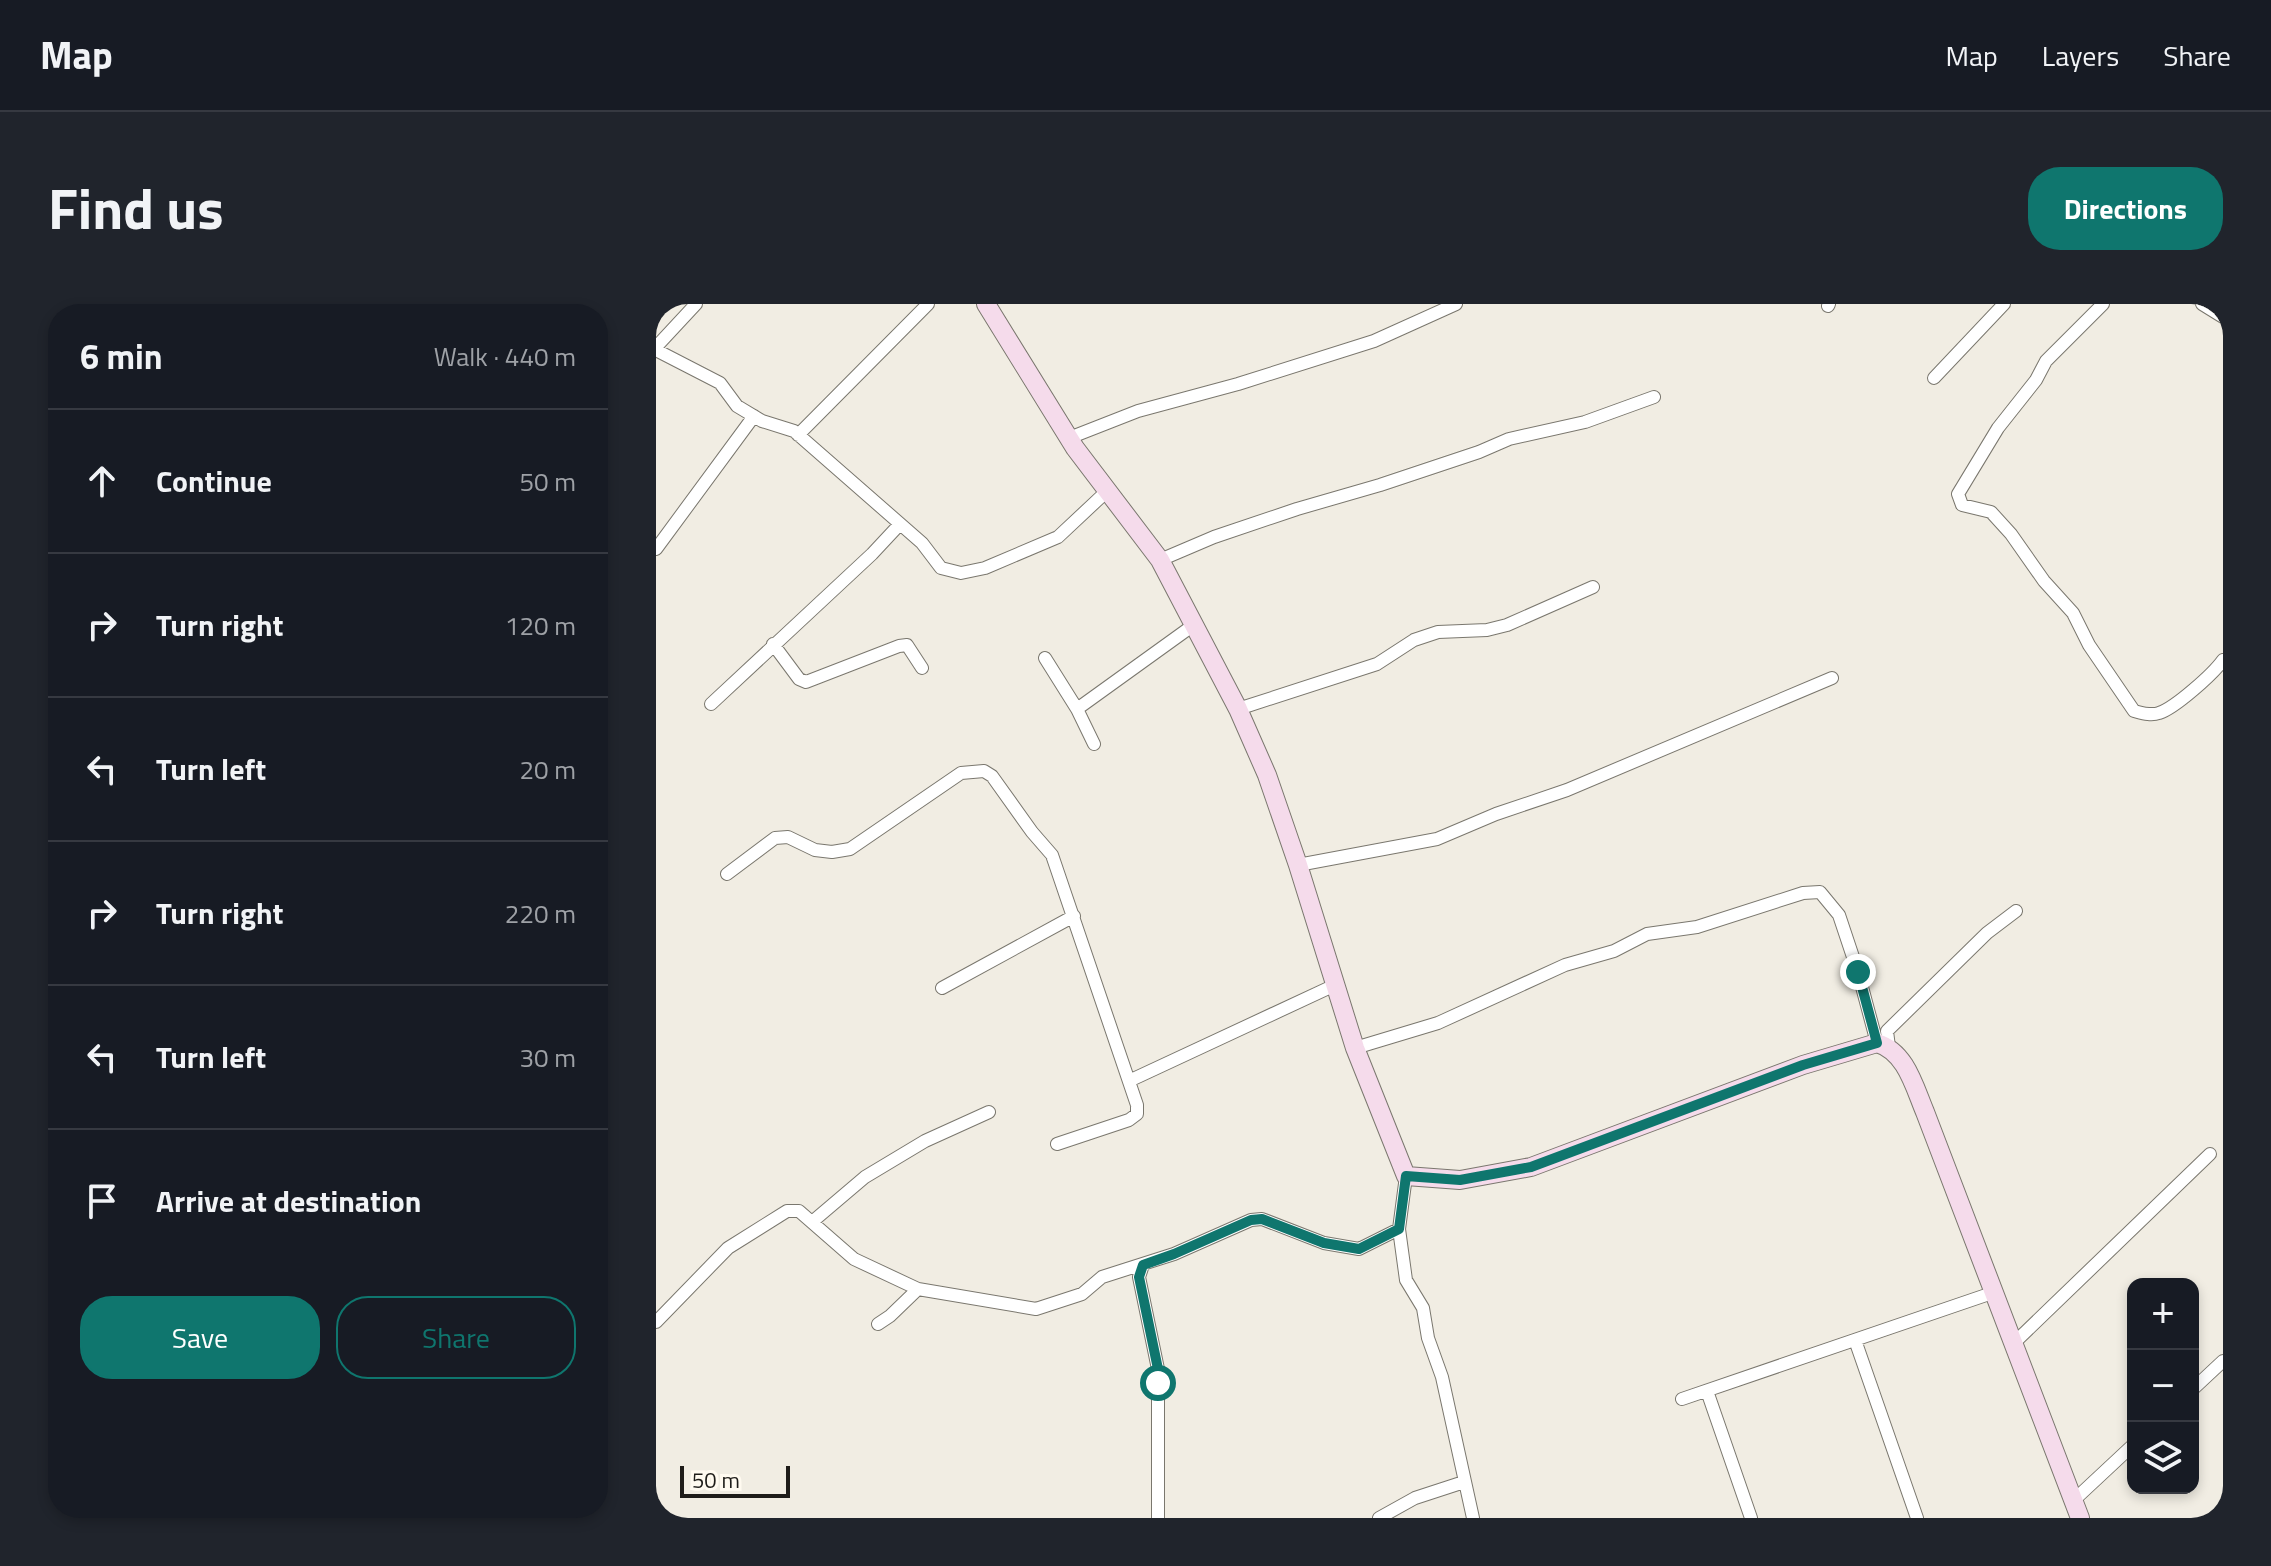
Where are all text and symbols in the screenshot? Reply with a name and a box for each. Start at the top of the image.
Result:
text: Map [40,26,113,84]
text: Map [1945,34,1998,77]
text: Layers [2042,34,2119,77]
text: Share [2163,34,2231,77]
text: Find us [48,166,224,251]
button: Directions [2028,167,2223,250]
text: 6 min [80,330,163,382]
text: Walk · 440 m [434,337,576,376]
text: Continue [156,458,272,504]
icon: ahead [80,459,124,503]
text: 50 m [519,462,576,501]
text: Turn right [156,602,284,648]
icon: right [80,603,124,647]
text: 120 m [505,606,576,645]
text: Turn left [156,746,266,792]
icon: left [80,747,124,791]
text: 20 m [519,750,576,789]
text: Turn right [156,890,284,936]
icon: right [80,891,124,935]
text: 220 m [505,894,576,933]
route end [1840,954,1876,990]
text: Turn left [156,1034,266,1080]
icon: left [80,1035,124,1079]
text: 30 m [519,1038,576,1077]
text: Arrive at destination [156,1178,421,1224]
icon: arrive [80,1179,124,1223]
map controls [2127,1278,2199,1494]
button: + [2127,1278,2199,1350]
button: Save [80,1296,320,1379]
button: Share [336,1296,576,1379]
button: − [2127,1350,2199,1422]
route start [1140,1365,1176,1401]
button: layers [2127,1422,2199,1494]
scale bar [680,1462,790,1498]
text: 50 m [692,1463,740,1497]

